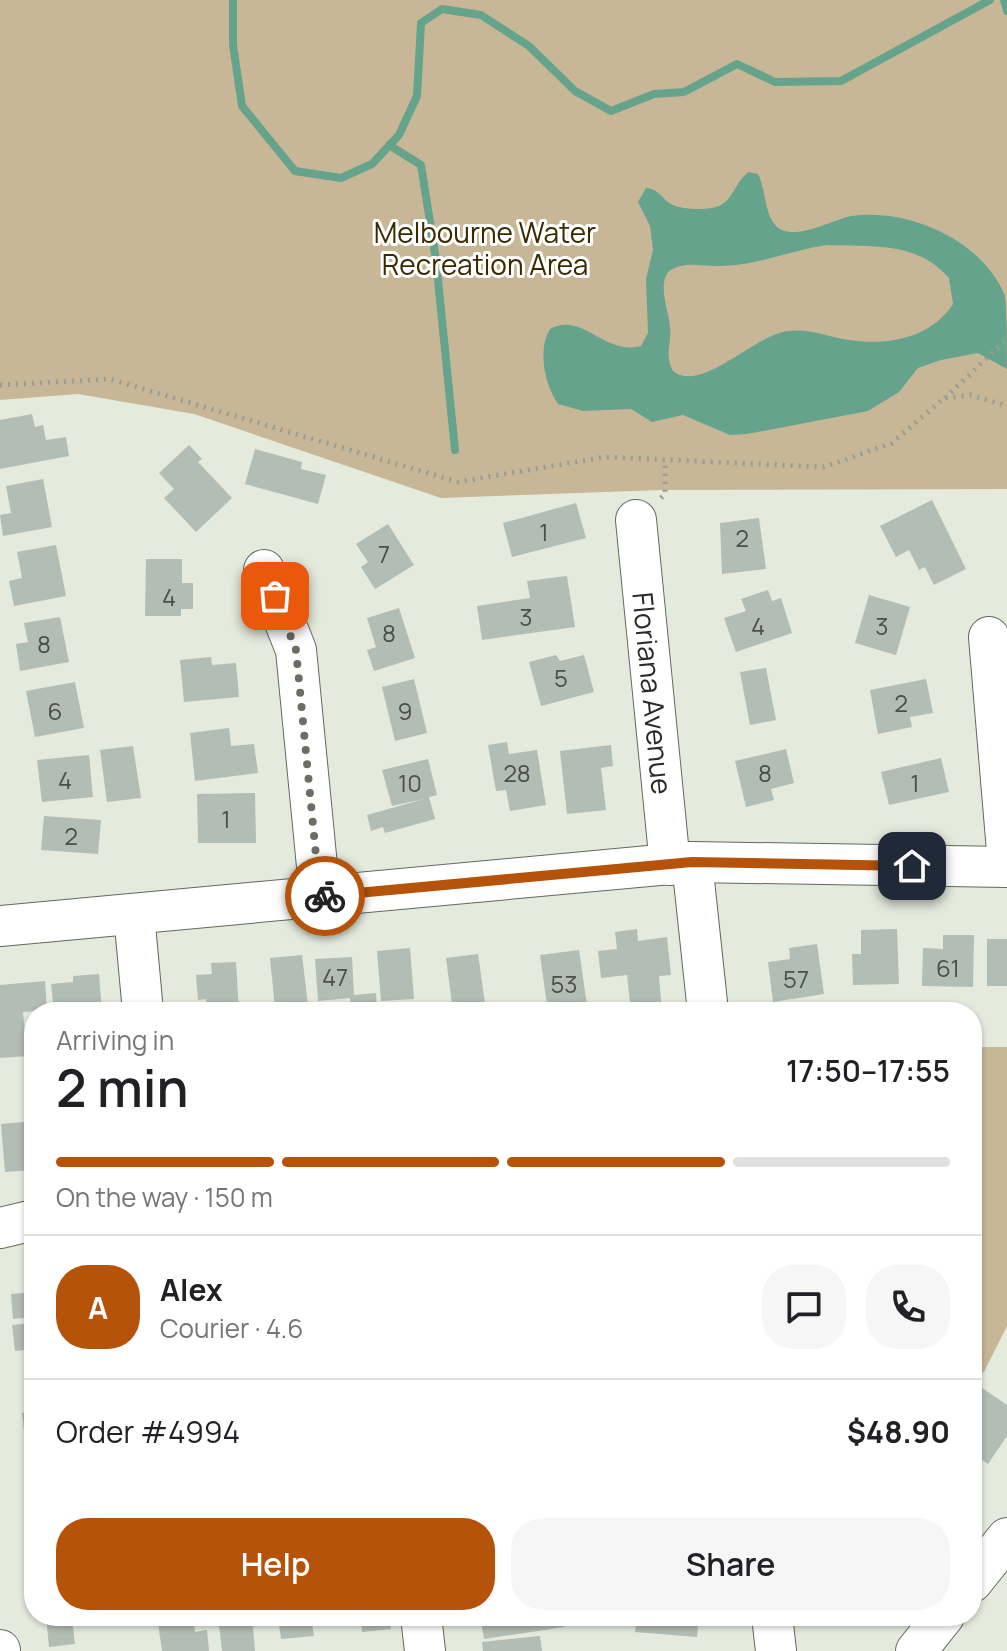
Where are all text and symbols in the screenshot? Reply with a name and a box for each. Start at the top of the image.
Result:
park label: Melbourne Water Recreation Area [374,213,596,283]
house number: 1 [539,515,549,548]
house number: 2 [735,521,749,554]
house number: 7 [378,537,390,570]
pin [241,562,309,630]
icon: bag [253,574,297,618]
house number: 4 [162,580,176,613]
street label: Floriana Avenue [624,590,682,796]
house number: 3 [519,600,533,633]
house number: 4 [751,609,765,642]
house number: 3 [875,609,889,642]
house number: 8 [382,616,396,649]
house number: 8 [37,627,51,660]
house number: 5 [554,661,568,694]
house number: 2 [894,686,908,719]
house number: 6 [48,694,62,727]
house number: 9 [398,694,412,727]
house number: 28 [503,756,531,789]
house number: 8 [758,756,772,789]
house number: 4 [58,763,72,796]
house number: 10 [398,766,422,799]
house number: 1 [910,766,920,799]
house number: 1 [221,802,231,835]
house number: 2 [64,819,78,852]
pin [878,832,946,900]
icon: home [890,844,934,888]
courier [285,856,365,936]
icon: bike [303,874,347,918]
house number: 61 [936,951,960,984]
house number: 47 [322,960,348,993]
house number: 57 [783,962,809,995]
house number: 53 [550,967,578,1000]
text: Arriving in [56,1022,174,1058]
text: 17:50–17:55 [786,1050,950,1091]
text: 2 min [56,1052,189,1123]
text: On the way · 150 m [56,1179,273,1215]
button: chat [762,1265,846,1349]
button: phone [866,1265,950,1349]
text: Alex [160,1269,223,1310]
text: A [88,1287,108,1328]
text: Courier · 4.6 [160,1310,303,1346]
text: Order #4994 [56,1411,240,1452]
text: $48.90 [847,1411,950,1452]
button: Help [56,1518,495,1610]
button: Share [511,1518,950,1610]

